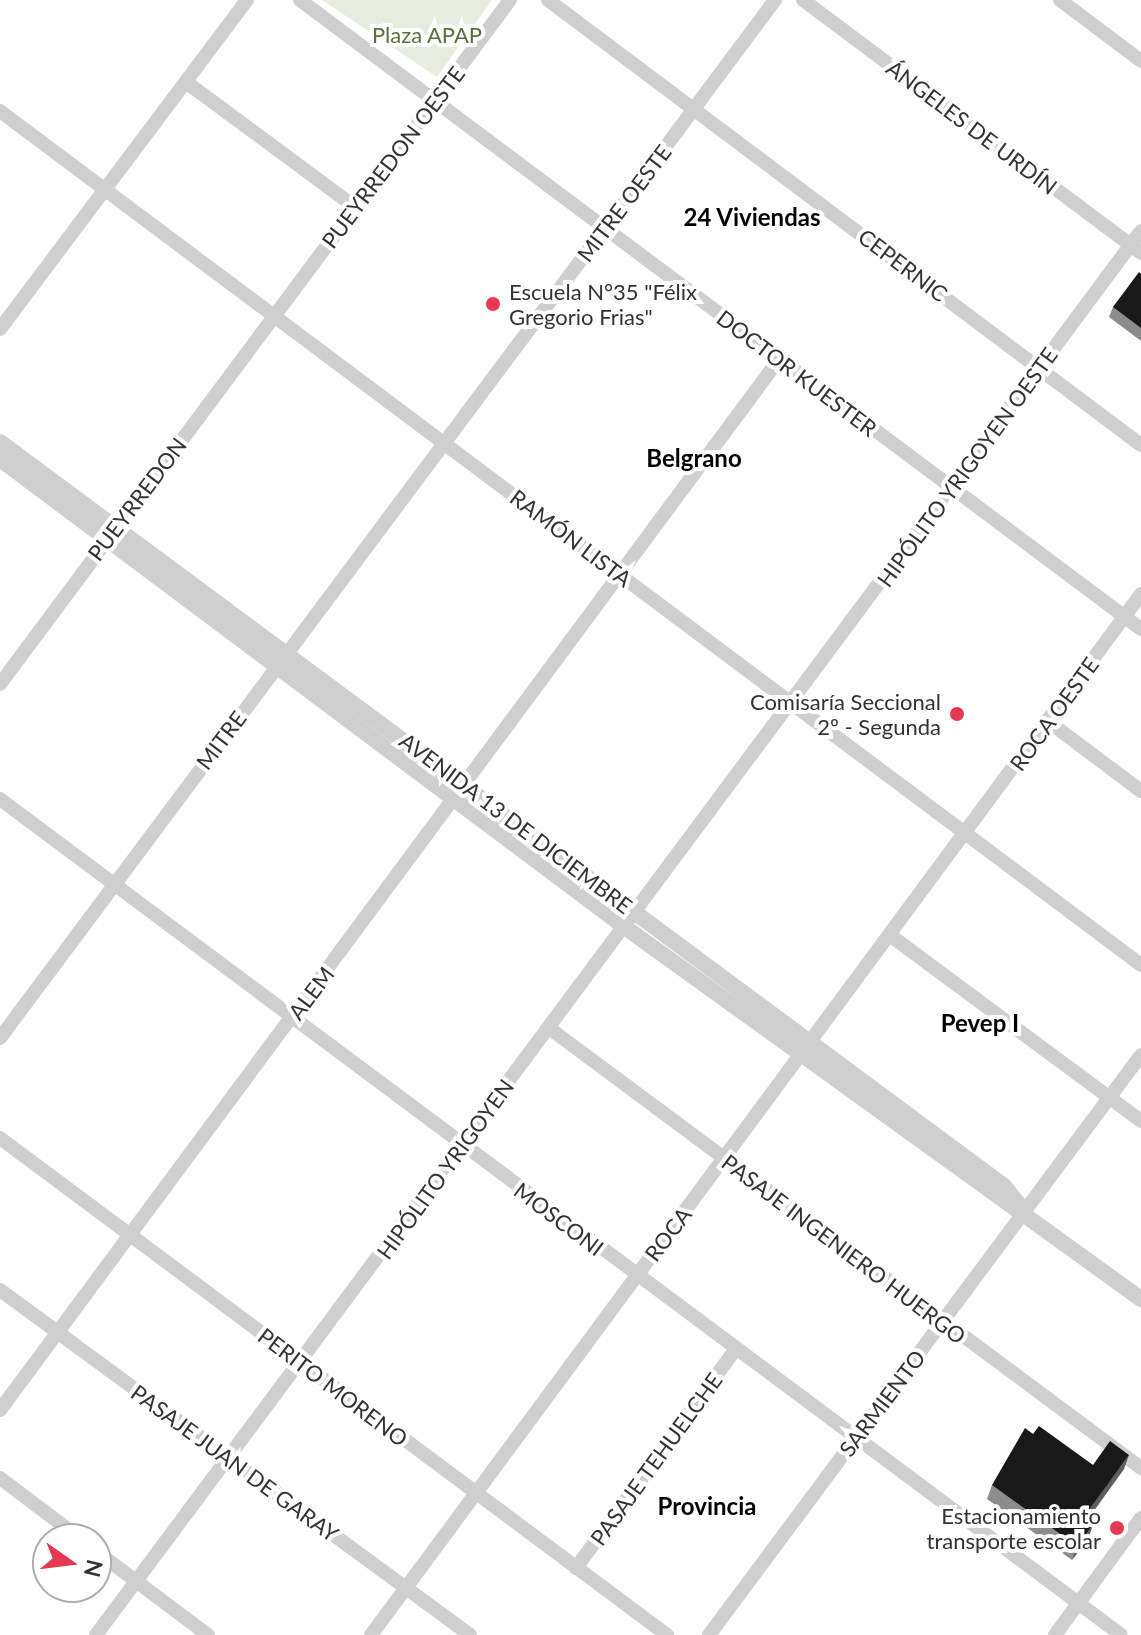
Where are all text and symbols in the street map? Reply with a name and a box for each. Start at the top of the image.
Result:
park label: Plaza APAP [372,22,482,48]
street label: ÁNGELES DE URDÍN [881,54,1063,200]
street label: PUEYRREDON OESTE [316,61,470,253]
street label: MITRE OESTE [571,139,677,267]
district label: 24 Viviendas [683,203,821,231]
street label: CEPERNIC [853,223,953,307]
place label: Escuela N°35 "Félix Gregorio Frias" [509,278,697,330]
marker: Escuela N°35 "Félix Gregorio Frias" [484,295,502,313]
street label: DOCTOR KUESTER [712,304,882,442]
street label: HIPÓLITO YRIGOYEN OESTE [871,342,1063,592]
street label: PUEYRREDON [82,432,192,566]
district label: Belgrano [646,444,742,472]
street label: RAMÓN LISTA [505,484,637,592]
street label: ROCA OESTE [1004,652,1104,776]
place label: Comisaría Seccional 2º - Segunda [750,688,941,740]
marker: Comisaría Seccional 2º - Segunda [948,705,966,723]
street label: MITRE [191,706,251,774]
street label: AVENIDA 13 DE DICIEMBRE [394,727,638,919]
street label: ALEM [283,961,339,1025]
district label: Pevep I [941,1009,1019,1037]
street label: HIPÓLITO YRIGOYEN [371,1074,519,1264]
street label: PASAJE INGENIERO HUERGO [717,1149,971,1349]
street label: MOSCONI [509,1177,609,1261]
street label: ROCA [639,1202,697,1266]
street label: PERITO MORENO [253,1322,413,1452]
street label: SARMIENTO [833,1345,931,1461]
street label: PASAJE TEHUELCHE [584,1367,728,1551]
street label: PASAJE JUAN DE GARAY [126,1379,344,1547]
district label: Provincia [658,1492,756,1520]
place label: Estacionamiento transporte escolar [927,1502,1101,1554]
marker: Estacionamiento transporte escolar [1108,1519,1126,1537]
north arrow [32,1523,112,1603]
text: N [79,1557,109,1580]

